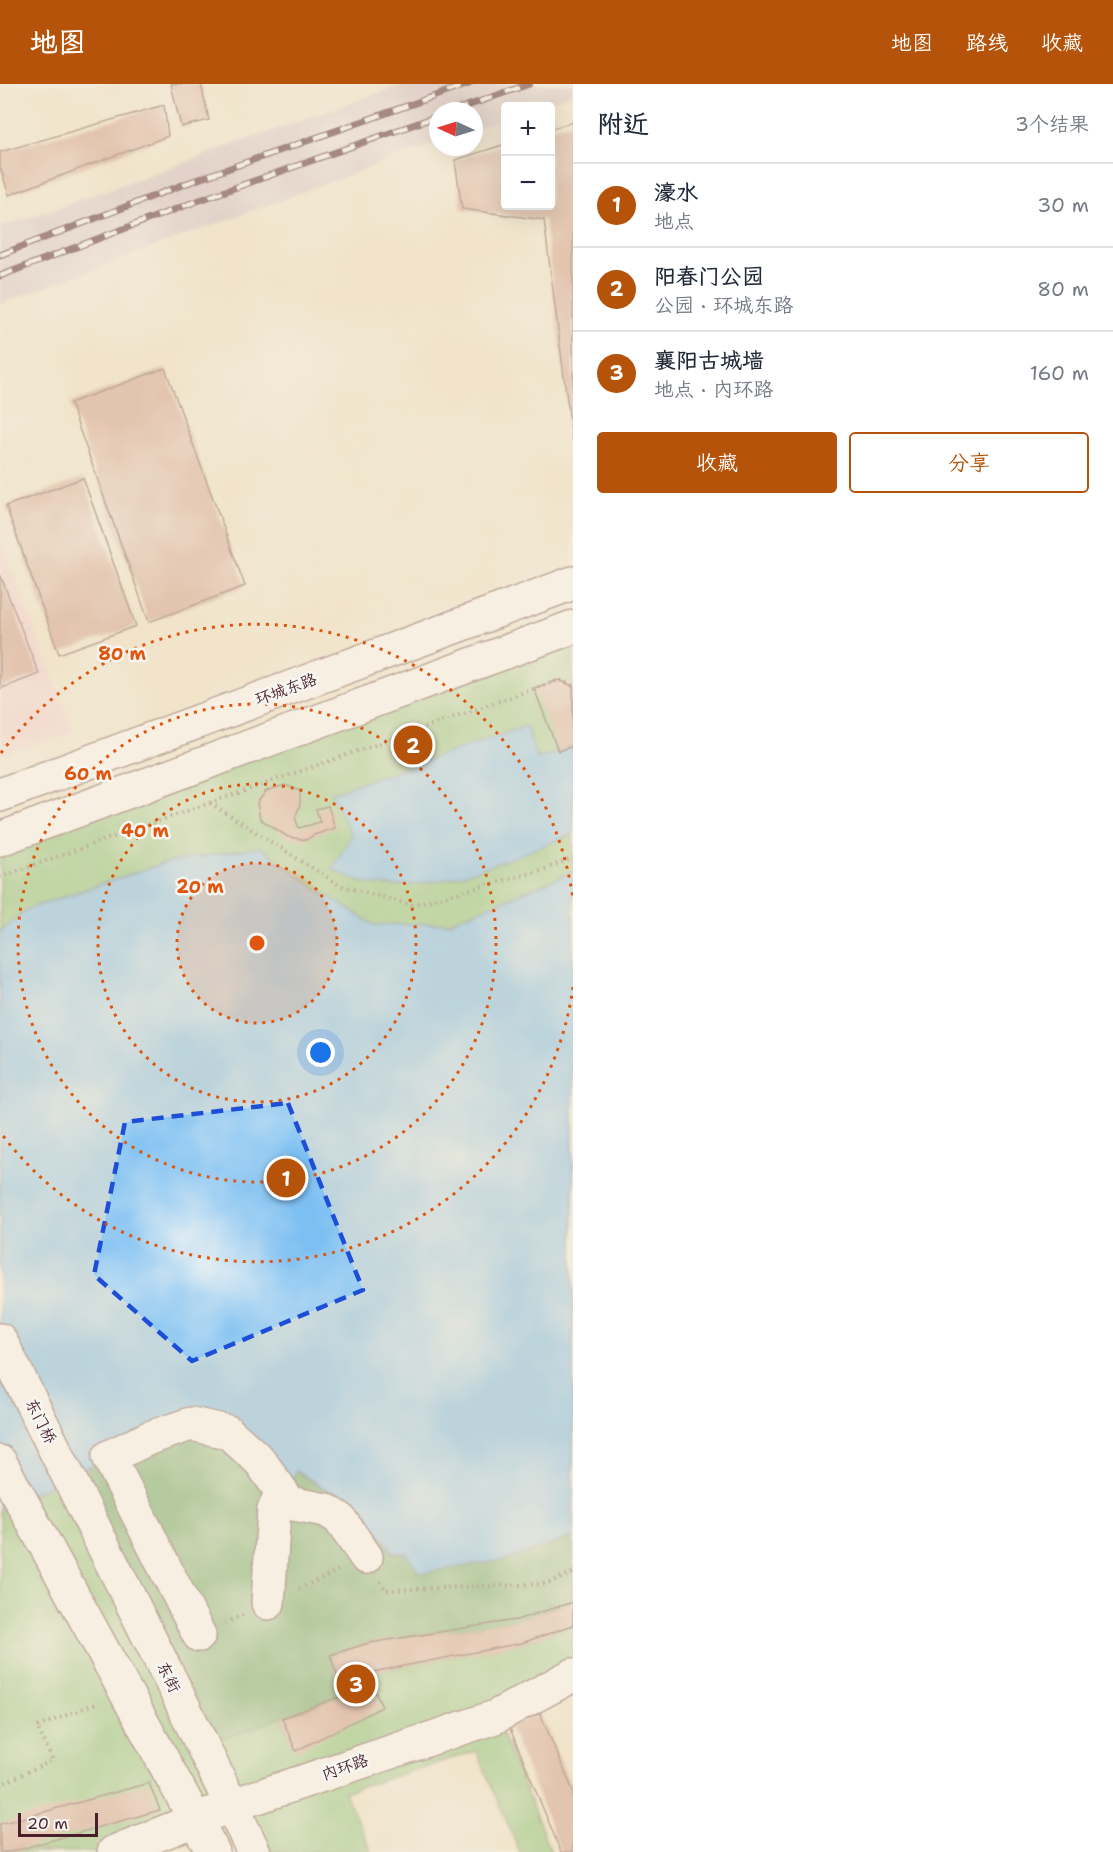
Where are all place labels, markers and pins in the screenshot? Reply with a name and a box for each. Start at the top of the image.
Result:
pin: 2 [394,722,432,768]
centre of rings [247,933,267,953]
pin: 1 [266,1156,306,1200]
pin: 3 [336,1662,376,1706]

